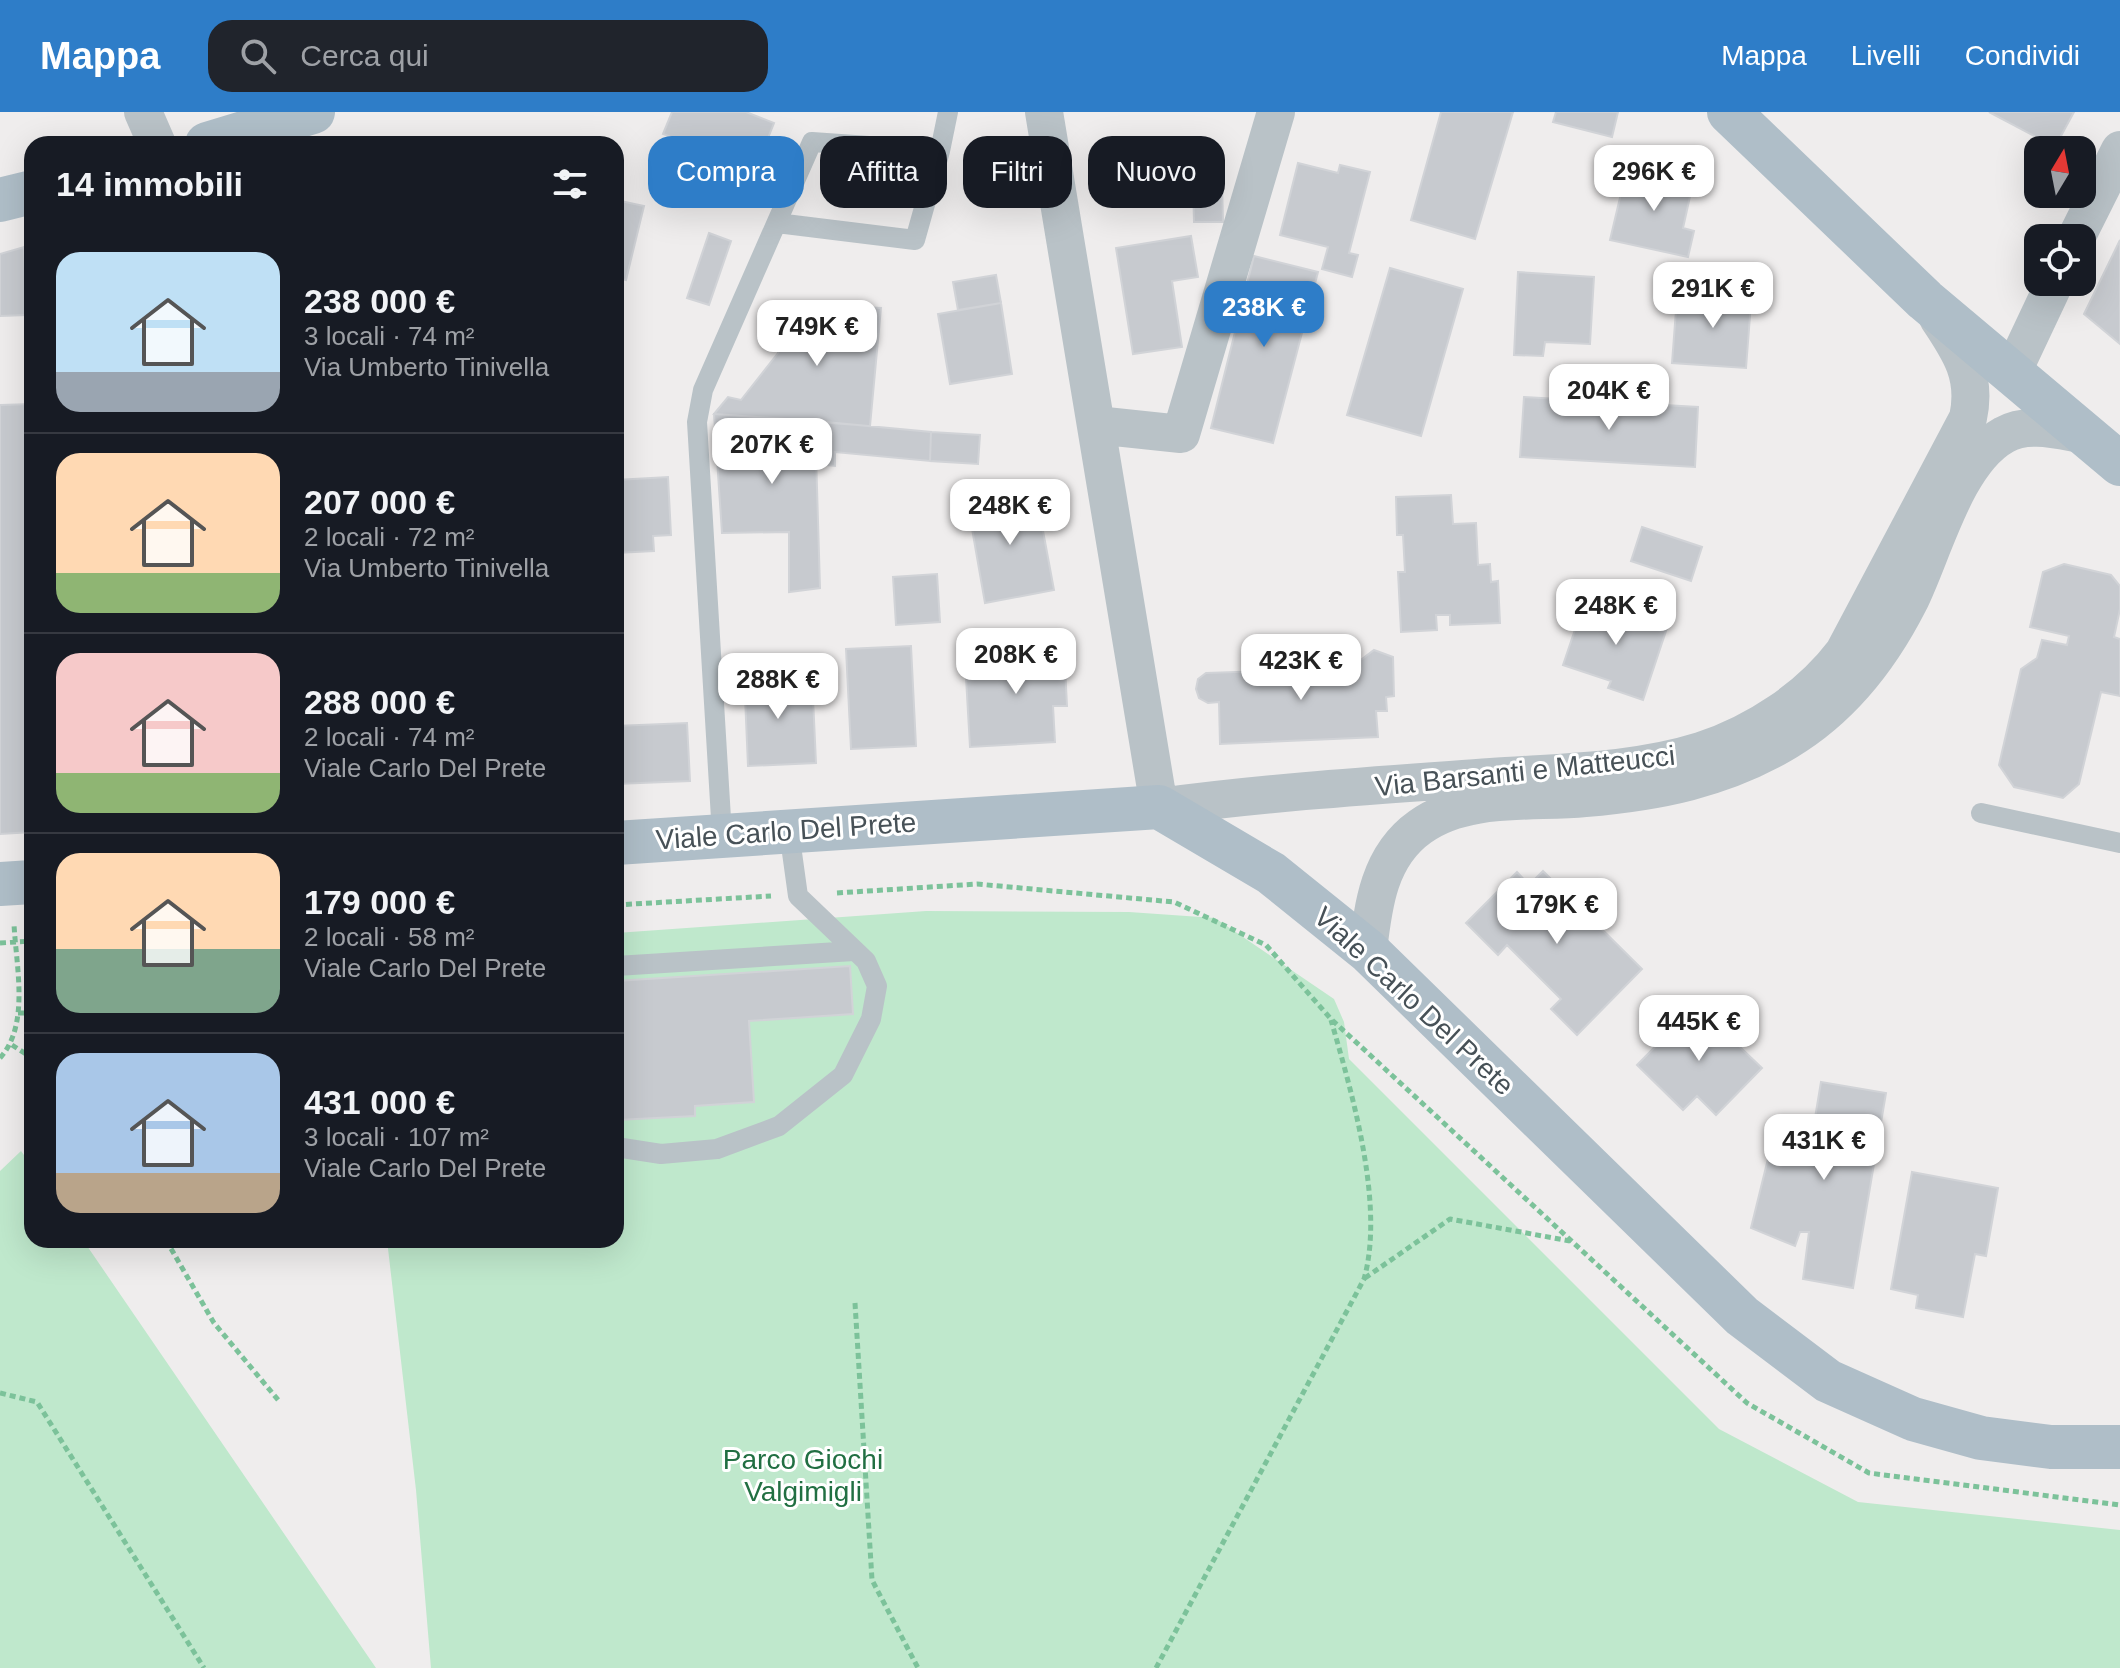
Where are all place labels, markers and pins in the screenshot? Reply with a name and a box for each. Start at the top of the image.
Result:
pin: 296K € [1589,145,1719,213]
pin: 291K € [1648,262,1778,330]
pin: 238K € [1199,281,1329,349]
pin: 749K € [752,300,882,368]
pin: 204K € [1544,364,1674,432]
pin: 207K € [707,418,837,486]
pin: 248K € [945,479,1075,547]
pin: 248K € [1551,579,1681,647]
pin: 208K € [951,628,1081,696]
pin: 423K € [1236,634,1366,702]
pin: 288K € [713,653,843,721]
pin: 179K € [1492,878,1622,946]
pin: 445K € [1634,995,1764,1063]
pin: 431K € [1759,1114,1889,1182]

